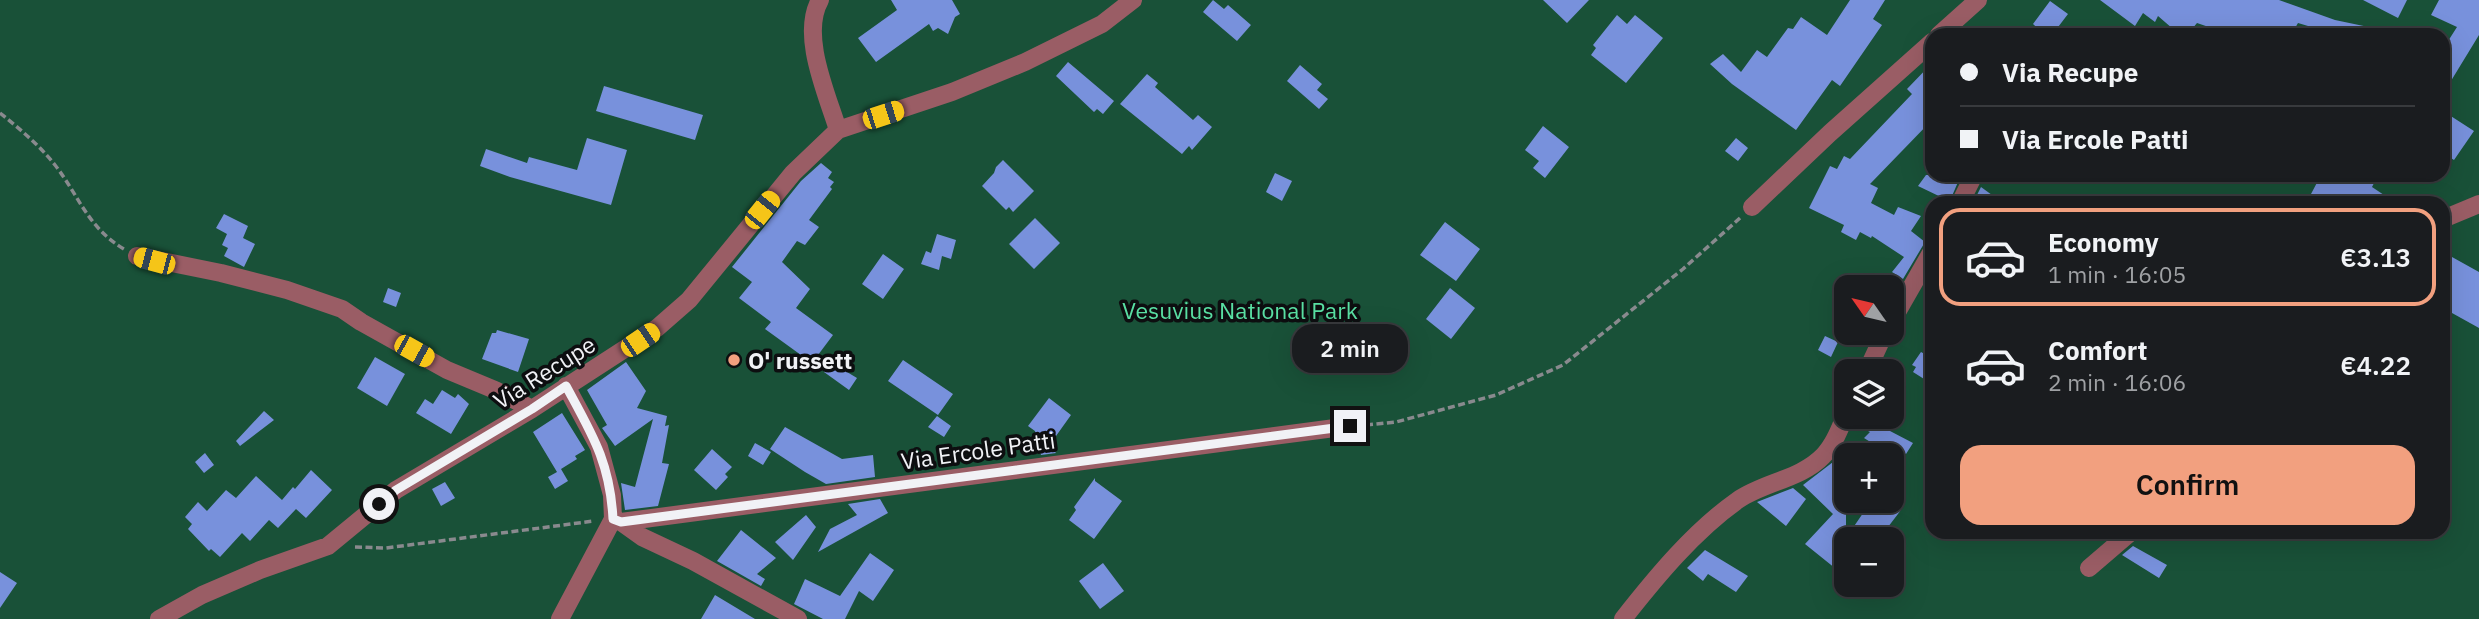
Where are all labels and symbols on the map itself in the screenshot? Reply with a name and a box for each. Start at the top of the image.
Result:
car [860,99,907,131]
car [741,187,784,233]
car [131,245,178,277]
north arrow [1834,275,1904,345]
park label: Vesuvius National Park [1122,295,1358,325]
car [617,320,664,360]
callout: 2 min [1292,324,1408,374]
street label: Via Recupe [487,329,601,415]
car [391,332,438,370]
place label: O' russett [748,345,852,375]
marker: O' russett [726,352,742,368]
route end [1334,410,1366,442]
street label: Via Ercole Patti [899,424,1057,476]
route start [363,488,395,520]

